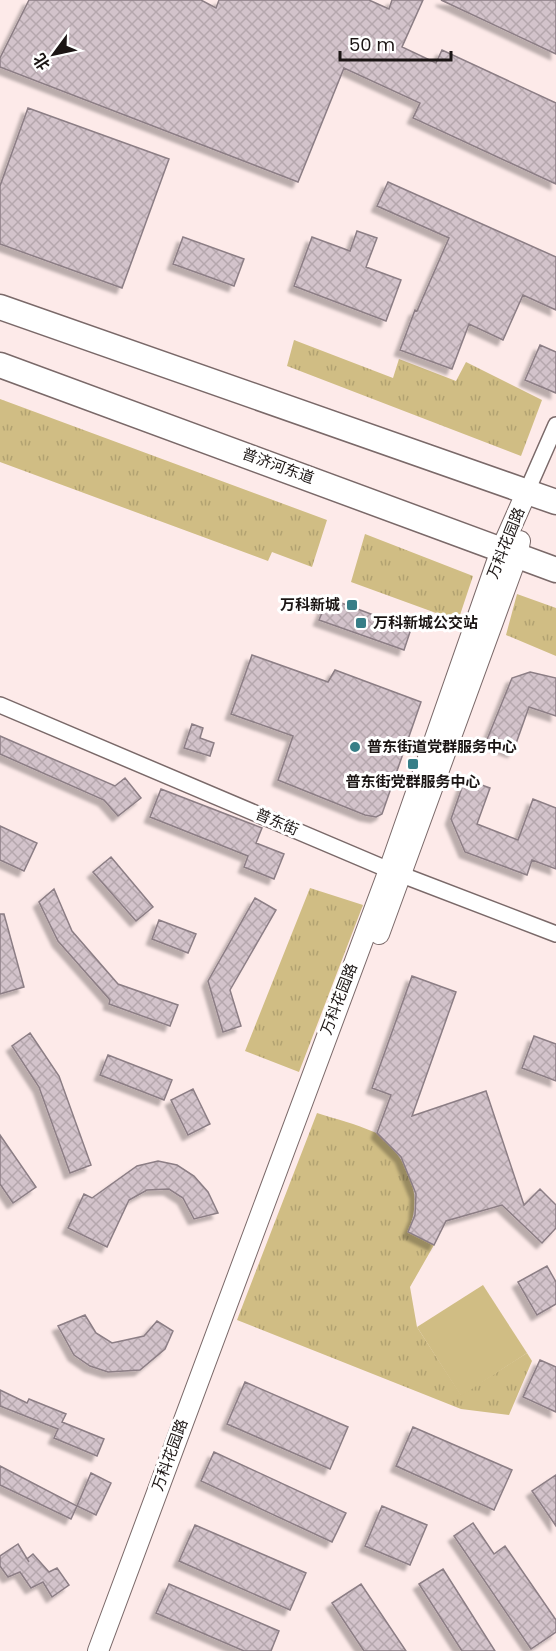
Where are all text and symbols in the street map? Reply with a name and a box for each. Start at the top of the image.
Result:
north arrow [24,24,84,84]
scale bar [340,24,451,62]
text: 50 m [349,32,395,57]
text: 北 [28,49,56,75]
street label: 普济河东道 [239,443,317,488]
street label: 万科花园路 [482,504,529,582]
place label: 万科新城 [280,594,340,615]
marker: 万科新城 [345,598,359,612]
place label: 万科新城公交站 [373,612,478,633]
marker: 万科新城公交站 [354,616,368,630]
place label: 普东街道党群服务中心 [367,736,517,757]
marker: 普东街道党群服务中心 [348,740,362,754]
marker: 普东街党群服务中心 [406,757,420,771]
place label: 普东街党群服务中心 [345,771,481,792]
street label: 普东街 [252,803,302,840]
street label: 万科花园路 [315,960,362,1038]
street label: 万科花园路 [147,1416,192,1494]

